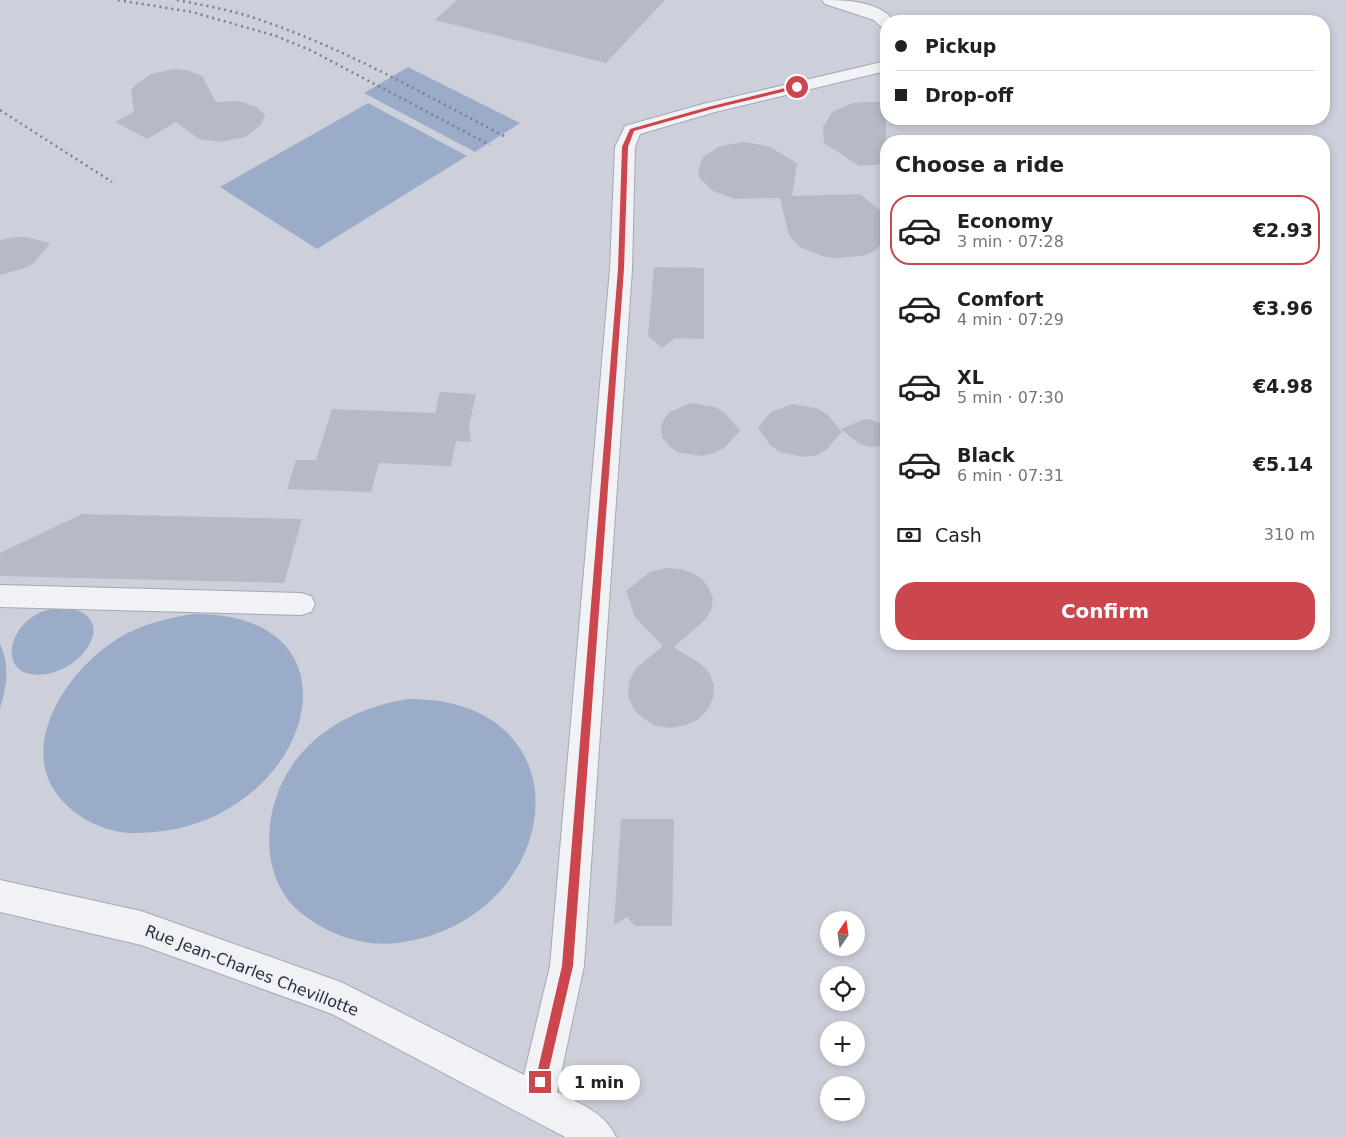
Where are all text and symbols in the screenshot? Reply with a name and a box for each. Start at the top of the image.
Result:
text: Pickup [925,35,996,57]
route start [786,76,808,98]
text: Drop-off [925,84,1013,106]
text: Choose a ride [895,152,1064,177]
icon: car [897,208,942,253]
text: Economy [957,210,1053,232]
text: €2.93 [1253,219,1313,241]
text: 3 min · 07:28 [957,232,1064,251]
icon: car [897,286,942,331]
text: Comfort [957,288,1044,310]
text: €3.96 [1253,297,1313,319]
text: 4 min · 07:29 [957,310,1064,329]
icon: car [897,364,942,409]
text: XL [957,366,984,388]
text: €4.98 [1253,375,1313,397]
text: 5 min · 07:30 [957,388,1064,407]
icon: car [897,442,942,487]
text: Black [957,444,1015,466]
text: €5.14 [1253,453,1313,475]
text: 6 min · 07:31 [957,466,1064,485]
icon: cash [895,521,923,549]
text: Cash [935,524,982,546]
text: 310 m [1264,525,1315,544]
button: Confirm [895,582,1315,640]
north arrow [820,911,865,956]
map controls [820,911,865,1121]
street label: Rue Jean-Charles Chevillotte [142,921,361,1020]
button: locate [820,966,865,1011]
button: + [820,1021,865,1066]
callout: 1 min [558,1064,640,1100]
route end [529,1071,551,1093]
text: 1 min [574,1073,624,1092]
button: − [820,1076,865,1121]

